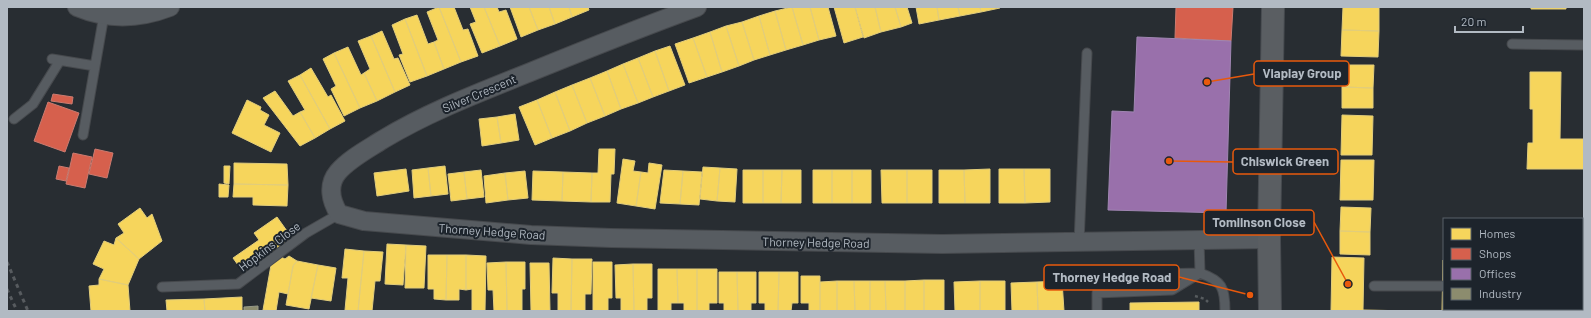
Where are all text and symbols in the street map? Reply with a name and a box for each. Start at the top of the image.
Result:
scale bar [1455,8,1523,34]
text: 20 m [1461,14,1487,28]
callout: Viaplay Group [1254,61,1349,86]
text: Viaplay Group [1262,65,1342,81]
street label: Silver Crescent [440,71,518,115]
callout: Chiswick Green [1233,149,1338,174]
text: Chiswick Green [1241,153,1329,169]
callout: Tomlinson Close [1204,210,1314,235]
text: Tomlinson Close [1212,214,1306,230]
street label: Hopkins Close [235,218,303,274]
legend [1443,218,1583,310]
street label: Thorney Hedge Road [438,220,546,242]
text: Homes [1479,226,1516,240]
street label: Thorney Hedge Road [762,234,870,250]
text: Shops [1479,246,1512,260]
callout: Thorney Hedge Road [1044,265,1179,290]
text: Offices [1479,266,1516,280]
text: Thorney Hedge Road [1053,269,1171,285]
text: Industry [1479,286,1522,300]

